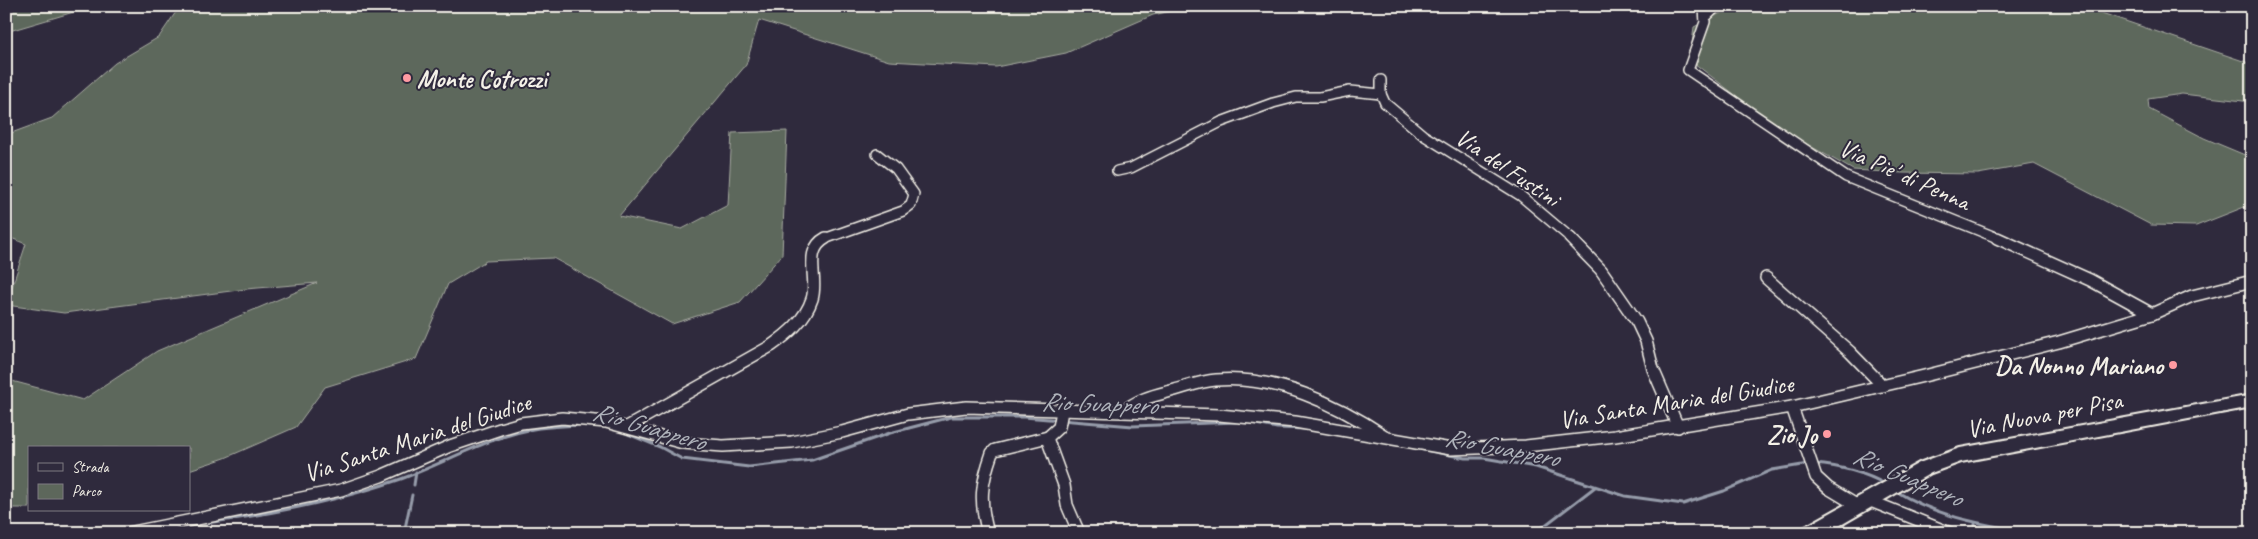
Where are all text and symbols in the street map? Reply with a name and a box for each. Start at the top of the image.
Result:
place label: Monte Cotrozzi [417,63,550,95]
marker: Monte Cotrozzi [401,72,413,84]
street label: Via del Fustini [1449,121,1568,216]
street label: Via Pie' di Penna [1834,132,1977,219]
place label: Da Nonno Mariano [1995,350,2165,382]
marker: Da Nonno Mariano [2167,359,2179,371]
street label: Via Santa Maria del Giudice [1557,367,1797,436]
street label: Via Nuova per Pisa [1964,384,2126,446]
water label: Rio Guappero [1041,385,1161,422]
street label: Via Santa Maria del Giudice [300,386,536,490]
water label: Rio Guappero [589,395,712,459]
place label: Zio Jo [1767,419,1819,451]
water label: Rio Guappero [1442,420,1565,475]
marker: Zio Jo [1821,428,1833,440]
water label: Rio Guappero [1848,439,1971,516]
legend [28,446,190,512]
text: Strada [72,458,109,477]
text: Parco [72,482,103,501]

